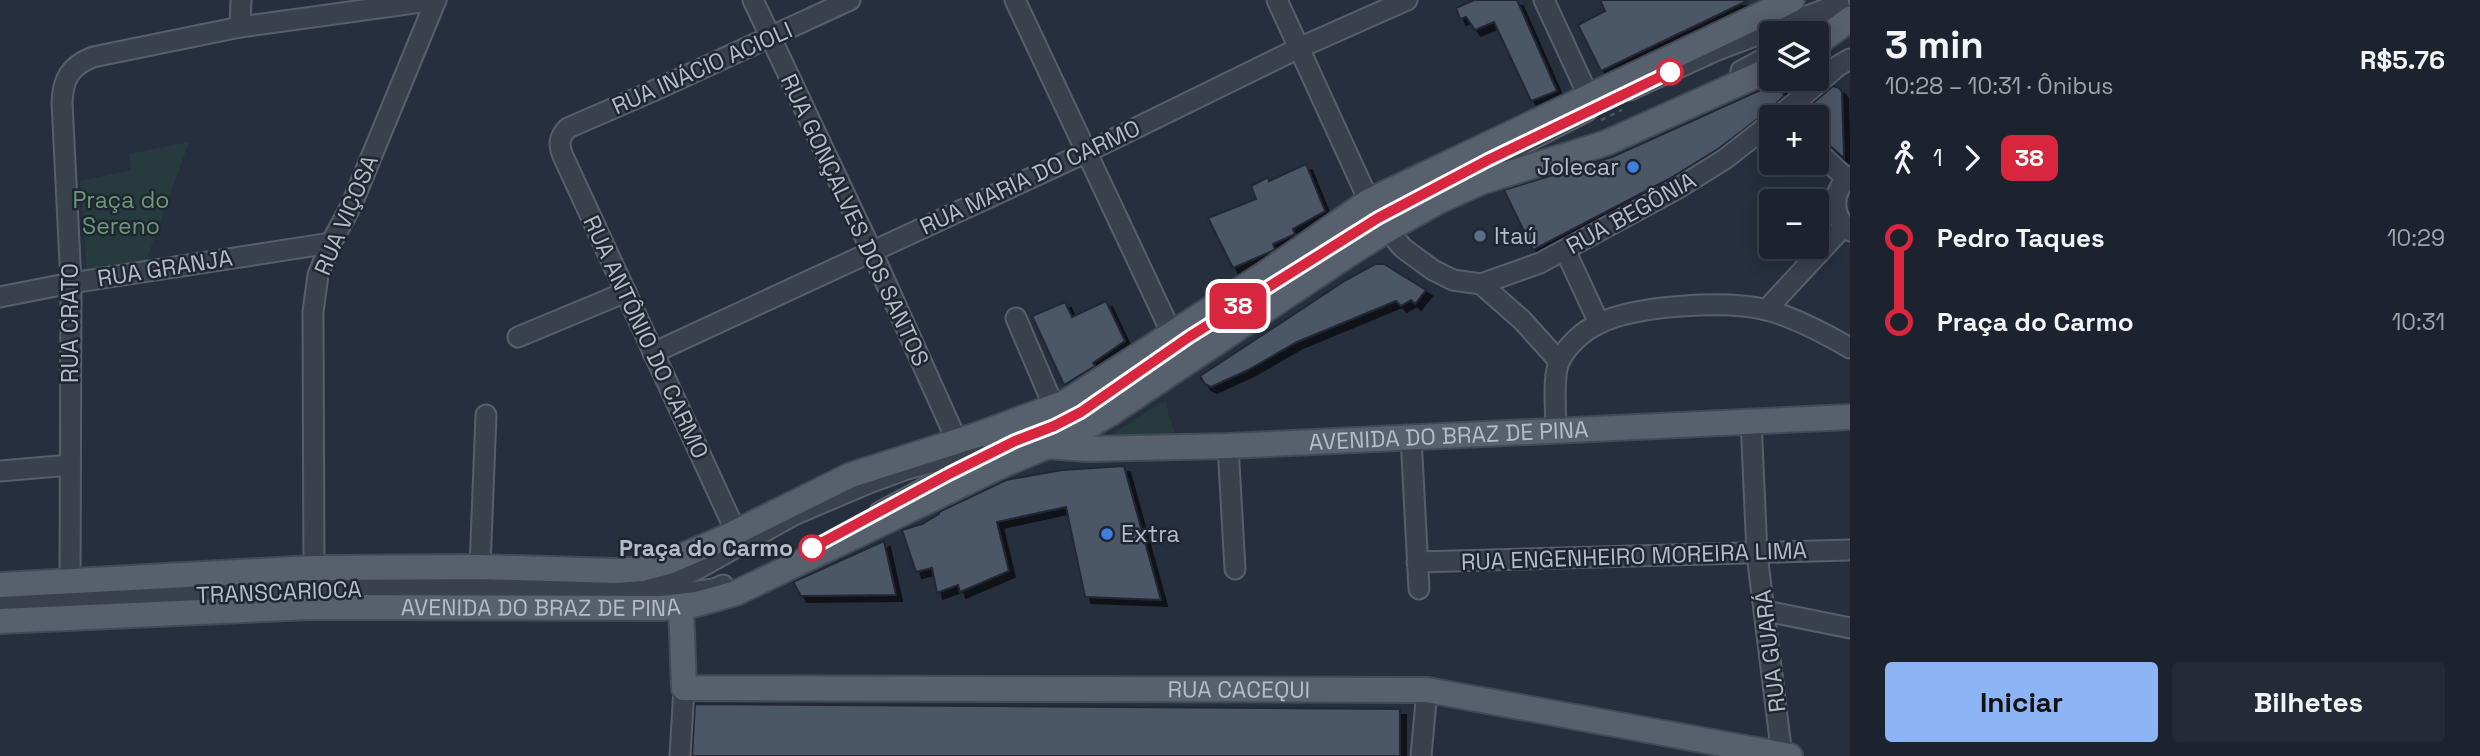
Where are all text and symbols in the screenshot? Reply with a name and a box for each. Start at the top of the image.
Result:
street label: RUA INÁCIO ACIOLI [607,15,797,121]
map controls [1759,21,1829,259]
button: layers [1759,21,1829,91]
text: 3 min [1885,21,1984,69]
text: R$5.76 [2360,43,2445,77]
unlabelled marker [1657,59,1683,85]
street label: RUA GONÇALVES DOS SANTOS [774,69,936,371]
text: 10:28 – 10:31 · Ônibus [1885,71,2113,101]
button: + [1759,105,1829,175]
street label: RUA MARIA DO CARMO [915,113,1145,241]
icon: walk [1885,139,1923,177]
icon: forward [1953,139,1991,177]
text: 38 [2015,142,2044,173]
text: 1 [1933,143,1943,173]
street label: RUA VIÇOSA [307,150,385,280]
place label: Jolecar [1537,152,1619,182]
marker: Jolecar [1625,159,1641,175]
street label: RUA BEGÔNIA [1561,165,1701,261]
park label: Praça do Sereno [73,185,169,241]
button: − [1759,189,1829,259]
street label: RUA ANTÔNIO DO CARMO [576,211,716,463]
place label: Itaú [1494,221,1537,251]
text: Pedro Taques [1937,221,2105,255]
text: 10:29 [2387,223,2445,253]
marker: Itaú [1472,228,1488,244]
street label: RUA GRANJA [95,243,235,293]
street label: RUA CRATO [55,263,85,383]
line badge: 38 [1206,283,1270,329]
text: 38 [1224,290,1253,321]
text: Praça do Carmo [1937,305,2134,339]
text: 10:31 [2392,307,2445,337]
street label: AVENIDA DO BRAZ DE PINA [1308,414,1589,457]
place label: Extra [1121,519,1180,549]
marker: Extra [1099,526,1115,542]
place label: Praça do Carmo [619,533,793,563]
marker: Praça do Carmo [799,535,825,561]
street label: RUA ENGENHEIRO MOREIRA LIMA [1460,535,1808,577]
street label: TRANSCARIOCA [196,574,362,610]
street label: RUA GUARÁ [1748,588,1792,714]
street label: AVENIDA DO BRAZ DE PINA [401,591,682,623]
button: Iniciar [1885,662,2158,742]
button: Bilhetes [2172,662,2445,742]
street label: RUA CACEQUI [1168,674,1310,705]

